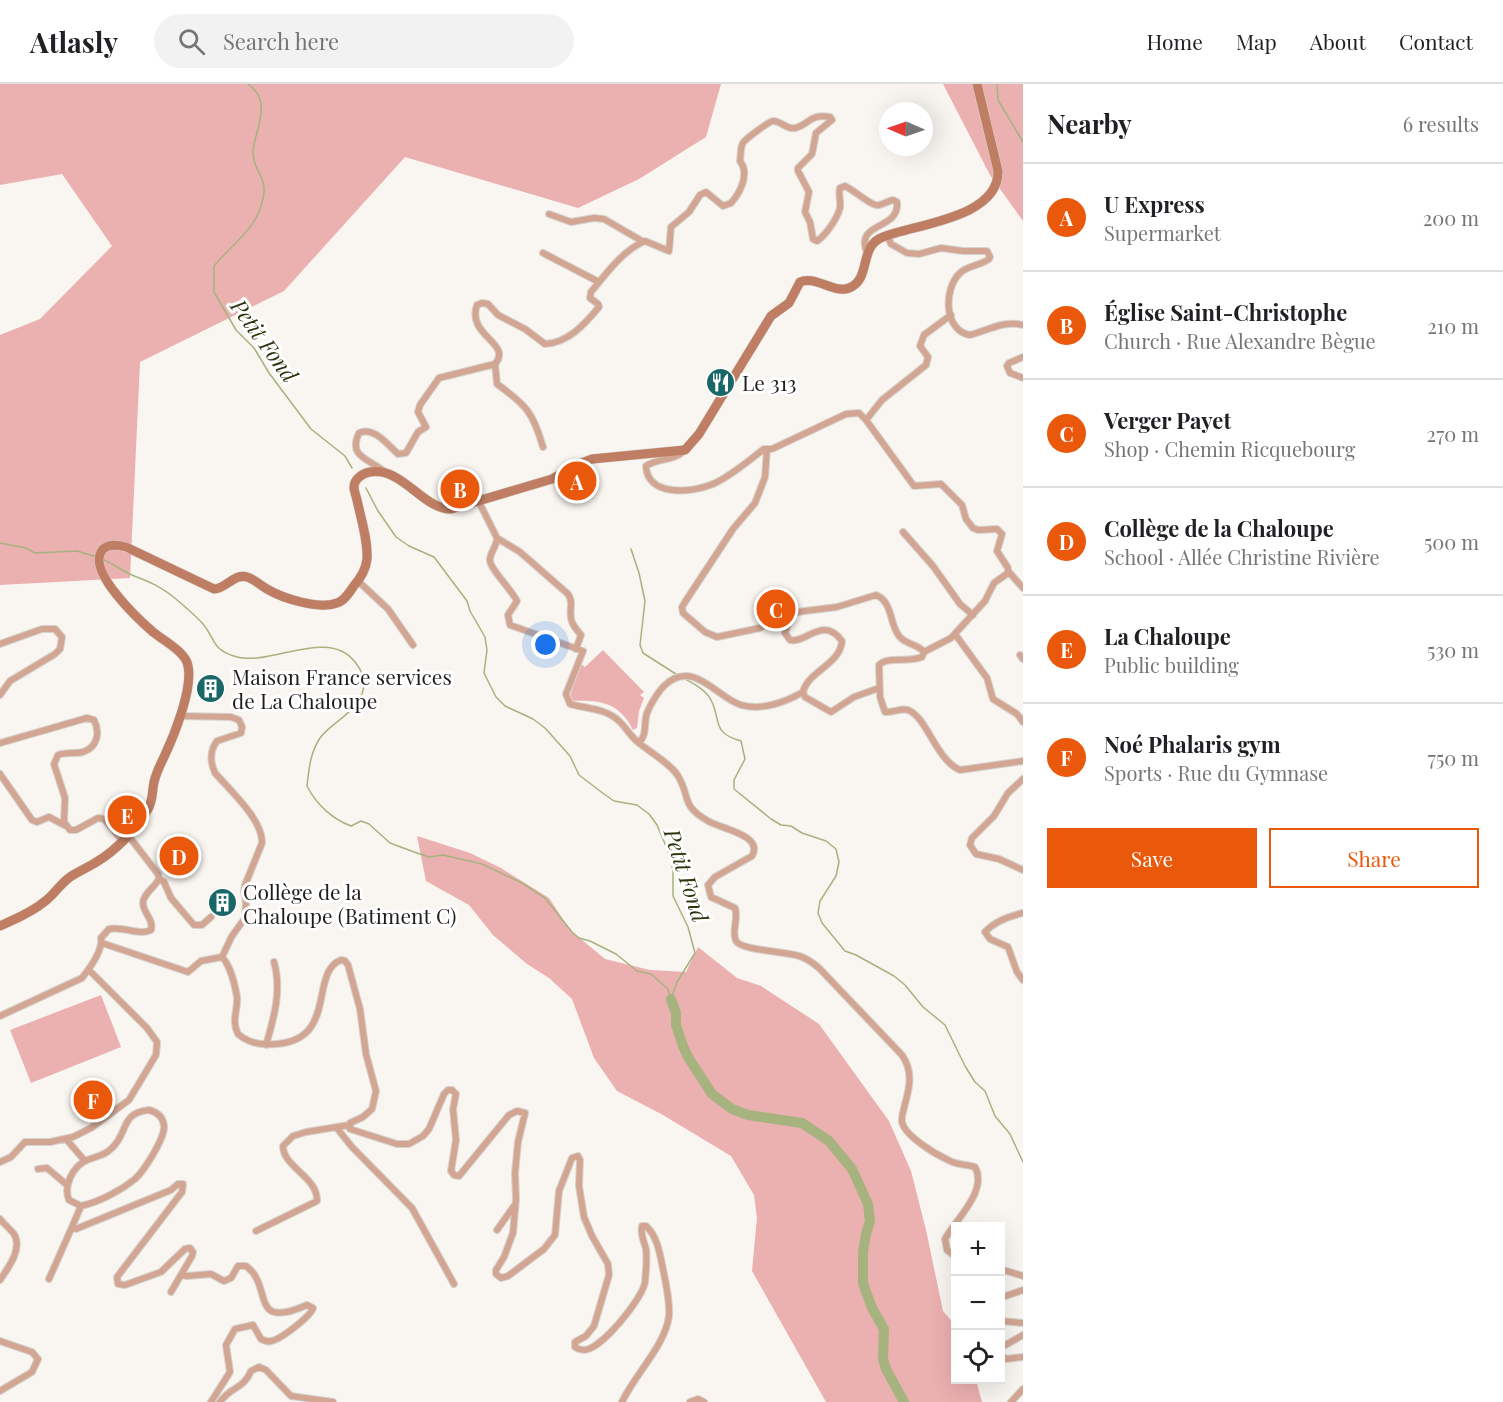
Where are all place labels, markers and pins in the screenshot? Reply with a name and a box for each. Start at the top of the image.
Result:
restaurant icon: Le 313 [705,366,737,398]
place label: Le 313 [742,368,797,396]
pin: A [558,458,596,504]
pin: B [440,466,480,512]
pin: C [756,586,796,632]
place label: Maison France services de La Chaloupe [232,662,452,714]
building icon: Maison France services de La Chaloupe [195,672,227,704]
pin: E [108,792,146,838]
pin: D [160,834,198,878]
place label: Collège de la Chaloupe (Batiment C) [243,877,457,929]
building icon: Collège de la Chaloupe (Batiment C) [206,887,238,919]
pin: F [74,1078,112,1122]

